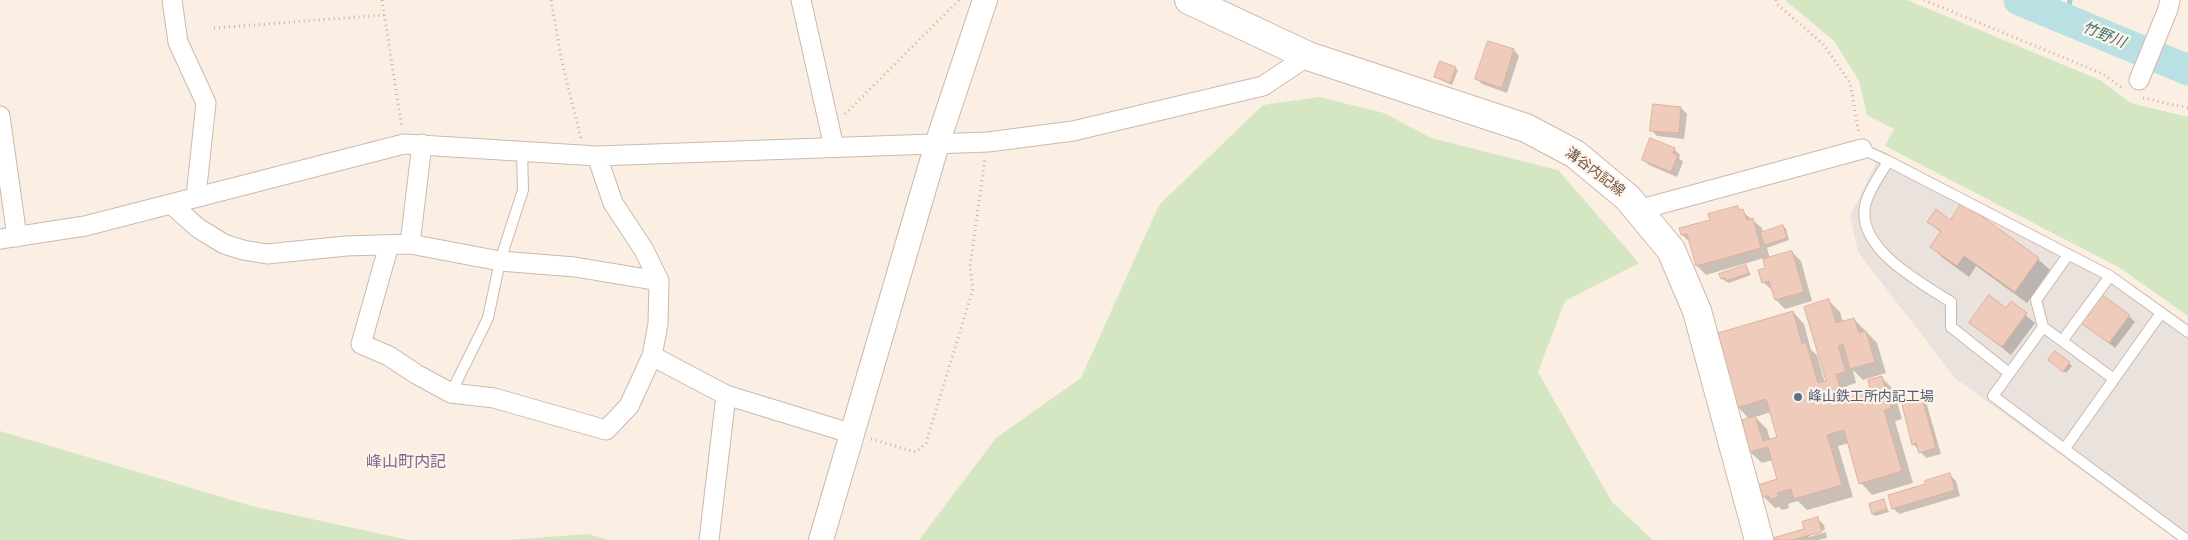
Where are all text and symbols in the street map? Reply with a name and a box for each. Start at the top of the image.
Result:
water label: 竹野川 [2080,18,2128,52]
street label: 溝谷内記線 [1562,144,1628,200]
place label: 峰山鉄工所内記工場 [1808,389,1934,405]
marker: 峰山鉄工所内記工場 [1792,391,1804,403]
district label: 峰山町内記 [366,452,446,472]

